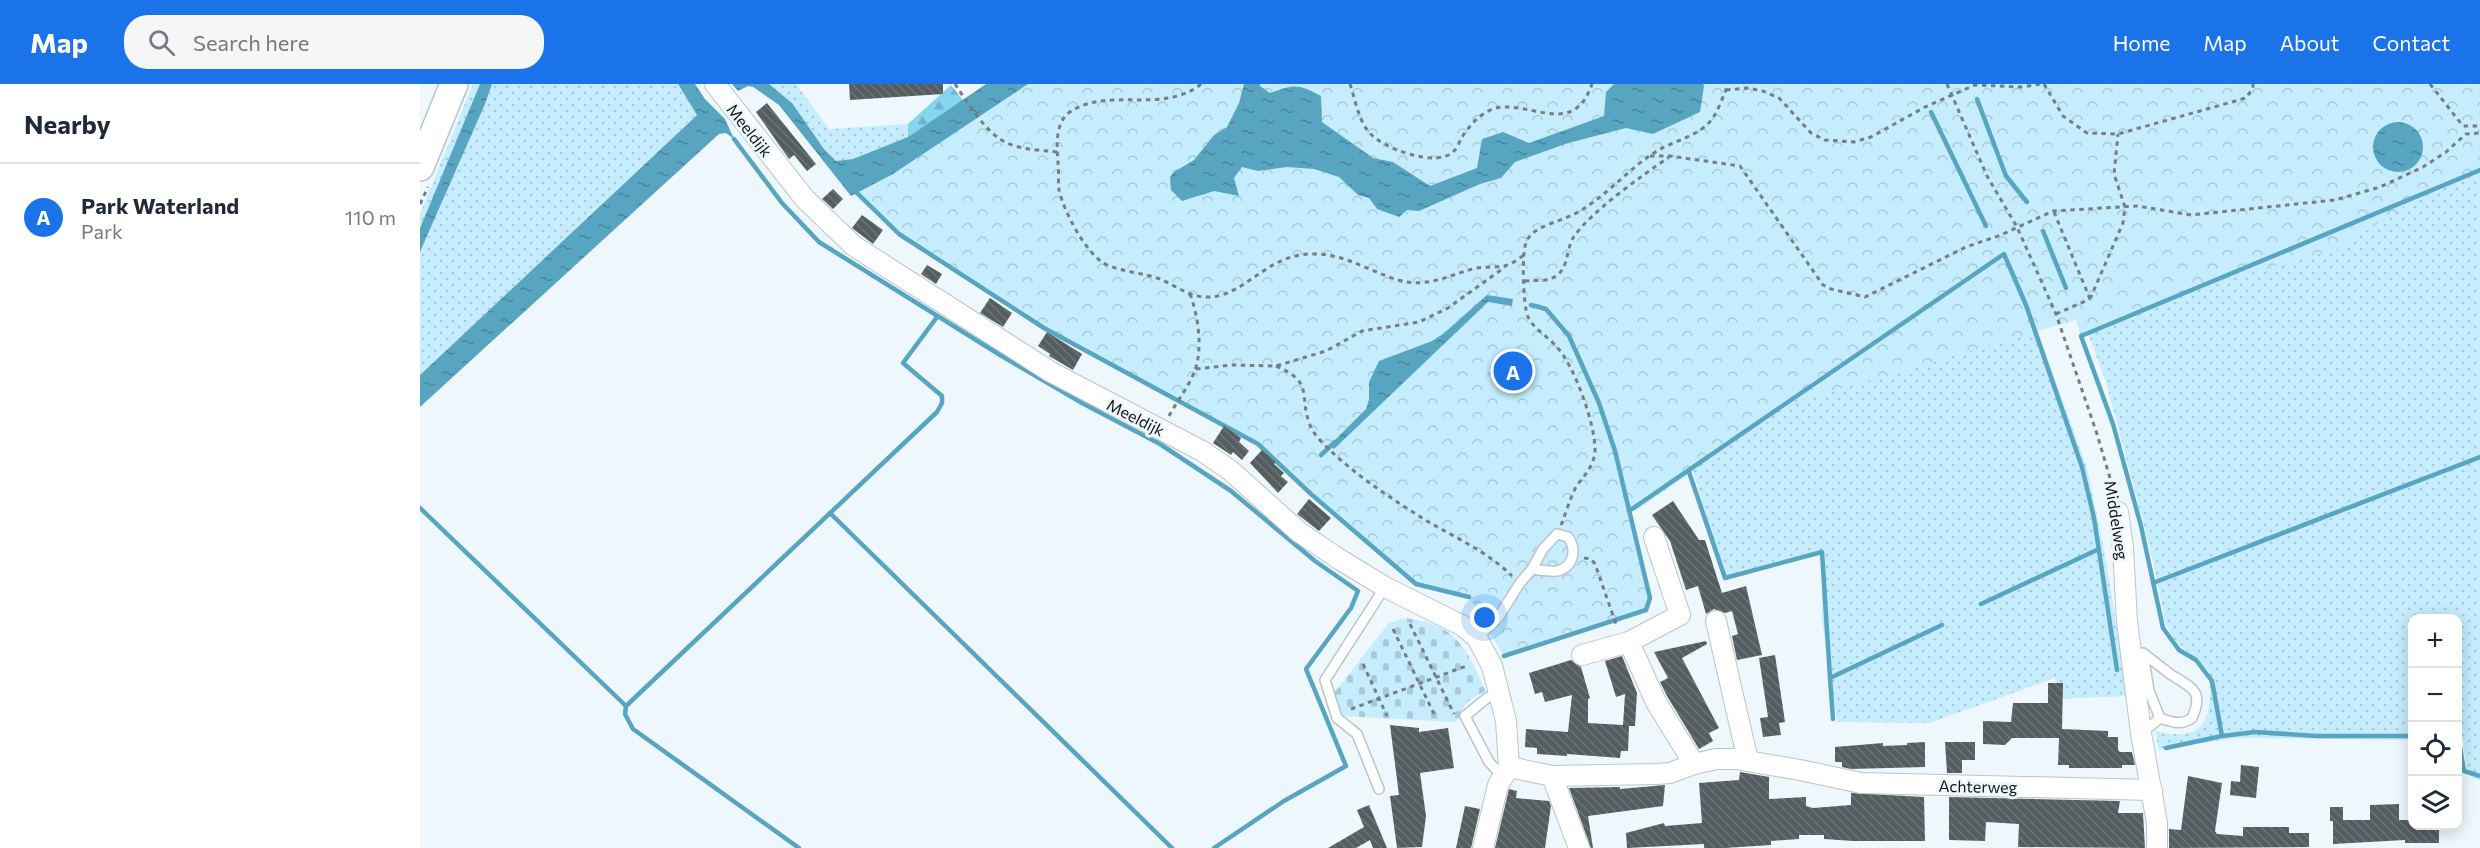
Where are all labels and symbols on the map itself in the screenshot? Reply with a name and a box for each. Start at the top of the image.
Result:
street label: Meeldijk [723,100,777,161]
pin: A [1494,348,1532,394]
street label: Meeldijk [1104,394,1168,440]
street label: Middelweg [2101,479,2133,561]
your location [1470,603,1499,632]
street label: Achterweg [1939,776,2018,796]

